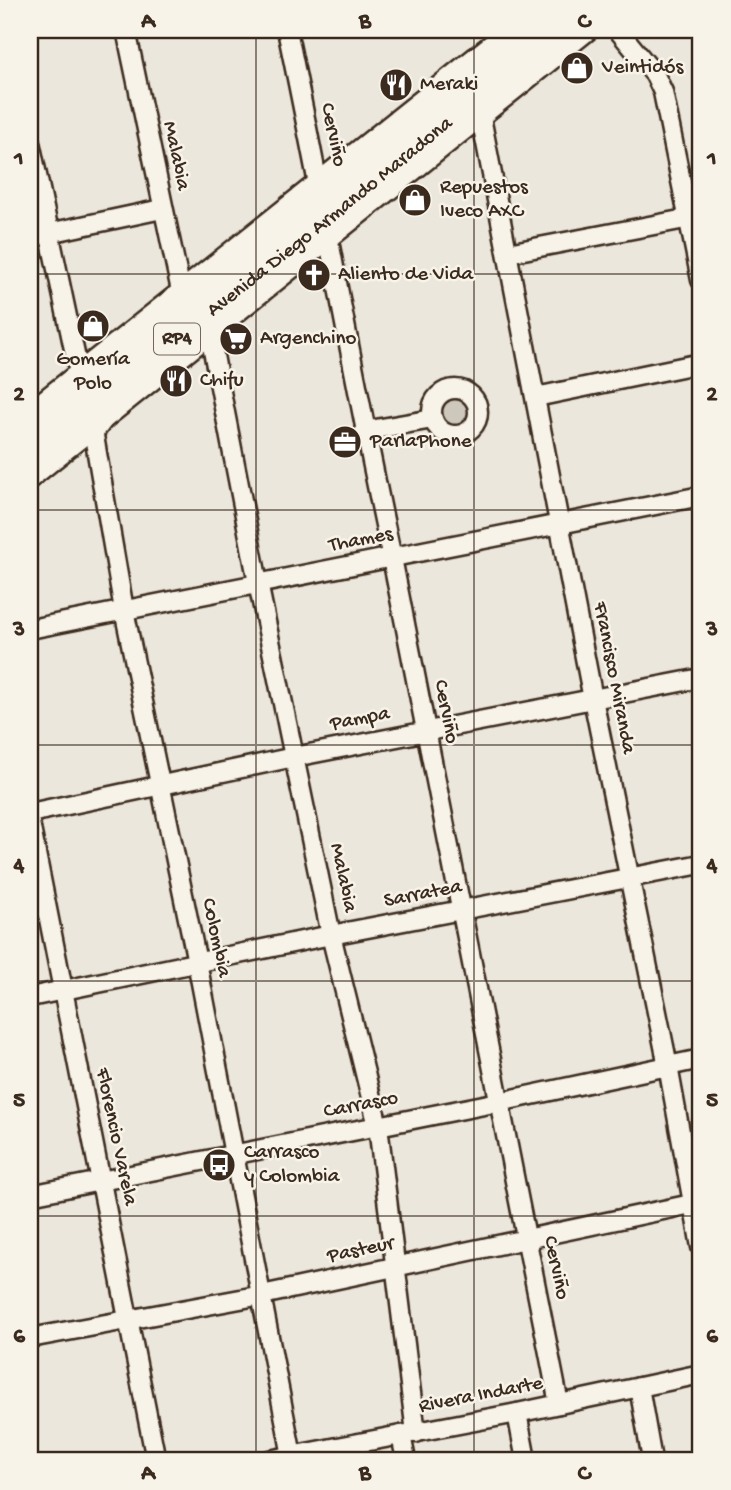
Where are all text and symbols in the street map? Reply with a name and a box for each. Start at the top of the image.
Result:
text: A [140,9,156,36]
text: B [358,9,372,36]
text: C [578,9,593,36]
shop icon: Veintidós [558,49,596,87]
place label: Veintidós [601,56,684,81]
restaurant icon: Meraki [377,66,415,104]
place label: Meraki [420,73,478,98]
street label: Cerviño [313,101,351,169]
street label: Avenida Diego Armando Maradona [202,111,459,323]
street label: Malabia [156,119,195,194]
text: 1 [13,146,24,173]
text: 1 [706,146,717,173]
place label: Repuestos Iveco AXC [440,176,529,225]
shop icon: Repuestos Iveco AXC [396,181,434,219]
church icon: Aliento de Vida [295,256,333,294]
place label: Aliento de Vida [338,263,474,288]
shop icon: Gomería Polo [74,307,112,345]
supermarket icon: Argenchino [217,320,255,358]
road number: RP4 [154,324,200,354]
place label: Argenchino [260,327,357,352]
place label: Gomería Polo [56,348,131,397]
restaurant icon: Chifu [157,362,195,400]
place label: Chifu [200,369,244,394]
text: 2 [13,382,25,409]
text: 2 [706,382,718,409]
office icon: ParlaPhone [326,423,364,461]
place label: ParlaPhone [369,430,473,455]
street label: Thames [326,522,396,560]
street label: Francisco Miranda [586,599,640,757]
text: 3 [12,617,25,644]
text: 3 [705,617,718,644]
street label: Cerviño [427,678,463,746]
street label: Pampa [327,702,393,738]
street label: Malabia [323,841,362,916]
text: 4 [13,853,25,880]
text: 4 [706,853,718,880]
street label: Sarratea [382,875,465,915]
street label: Colombia [194,896,236,981]
street label: Florencio Varela [88,1065,142,1209]
street label: Carrasco [322,1087,400,1125]
text: 5 [13,1088,25,1115]
text: 5 [706,1088,718,1115]
place label: Carrasco y Colombia [244,1141,341,1190]
bus stop icon: Carrasco y Colombia [200,1146,238,1184]
street label: Pasteur [324,1231,398,1270]
street label: Cerviño [536,1234,574,1302]
text: 6 [13,1324,26,1351]
text: 6 [706,1324,719,1351]
street label: Rivera Indarte [417,1372,546,1420]
text: A [140,1461,156,1488]
text: B [358,1461,372,1488]
text: C [578,1461,593,1488]

